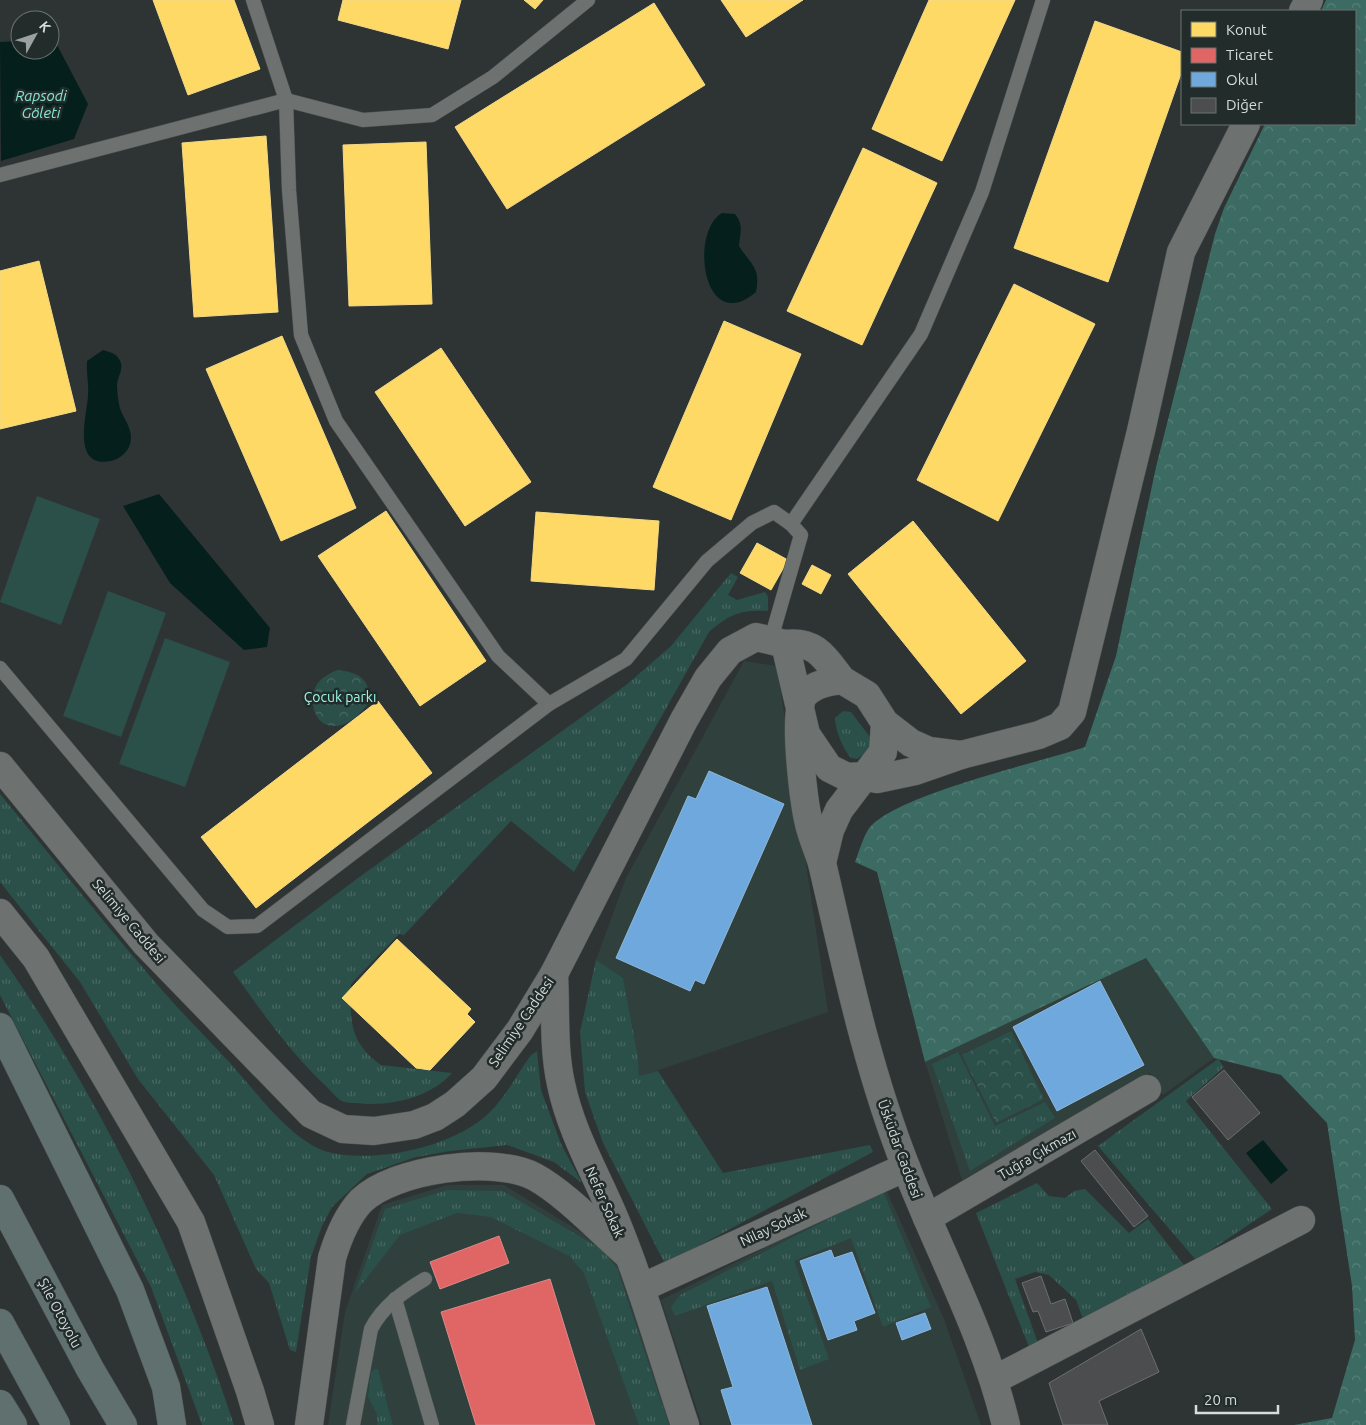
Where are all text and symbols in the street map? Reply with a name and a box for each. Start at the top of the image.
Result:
north arrow [10,10,60,60]
legend [1181,10,1356,125]
text: K [36,18,55,36]
text: Konut [1226,21,1267,38]
text: Ticaret [1226,46,1273,63]
text: Okul [1226,71,1258,88]
water label: Rapsodi Göleti [15,87,68,121]
text: Diğer [1226,96,1263,113]
park label: Çocuk parkı [304,689,376,705]
street label: Selimiye Caddesi [89,876,169,966]
street label: Selimiye Caddesi [485,974,557,1070]
street label: Üsküdar Caddesi [875,1097,926,1201]
street label: Tuğra Çıkmazı [995,1125,1079,1183]
street label: Nefer Sokak [582,1164,628,1240]
street label: Nilay Sokak [737,1205,809,1249]
street label: Şile Otoyolu [35,1276,85,1350]
scale bar [1196,1382,1278,1414]
text: 20 m [1204,1391,1237,1408]

